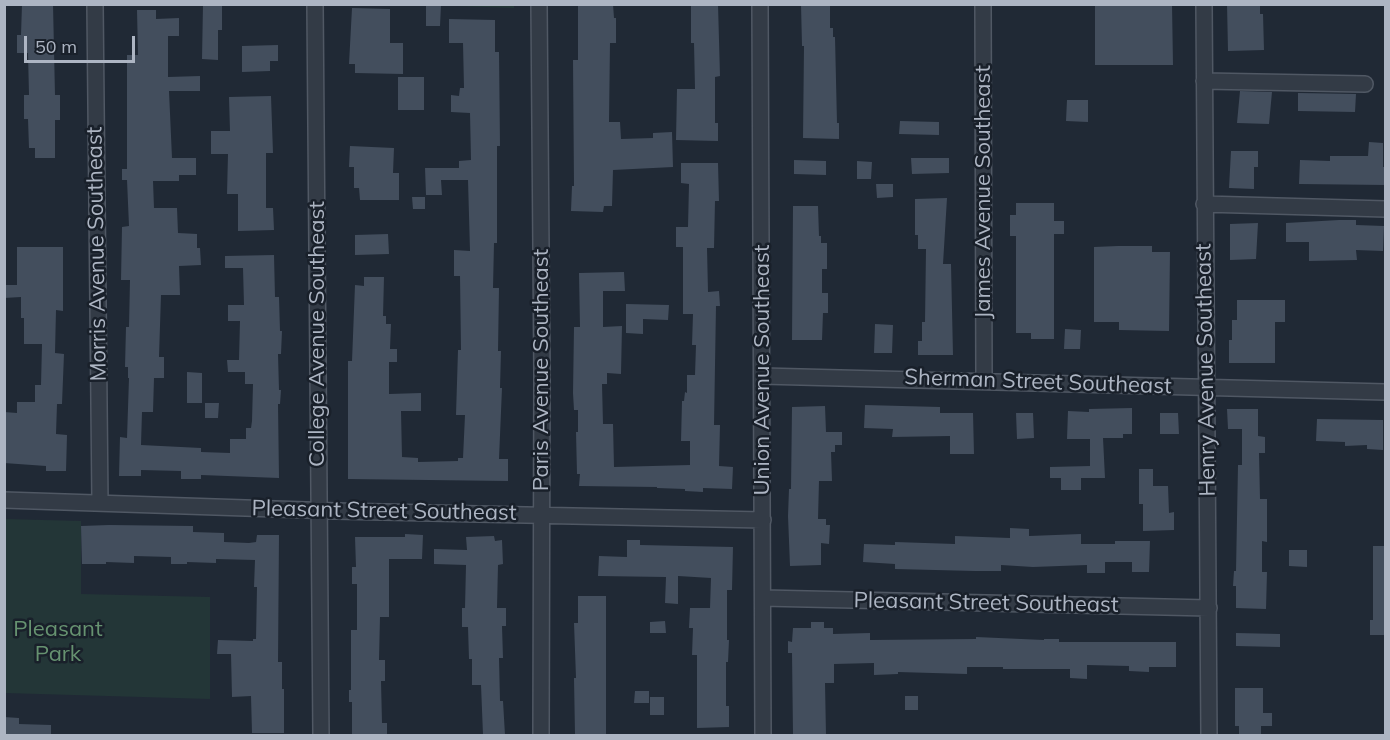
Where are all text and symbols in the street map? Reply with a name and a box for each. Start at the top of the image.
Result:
scale bar [27,24,138,62]
text: 50 m [35,35,77,58]
street label: James Avenue Southeast [970,65,996,319]
street label: Morris Avenue Southeast [82,126,112,382]
street label: College Avenue Southeast [304,201,330,467]
street label: Henry Avenue Southeast [1191,243,1221,497]
street label: Union Avenue Southeast [749,245,775,495]
street label: Paris Avenue Southeast [528,249,554,491]
street label: Sherman Street Southeast [904,364,1172,400]
street label: Pleasant Street Southeast [251,495,517,527]
street label: Pleasant Street Southeast [853,587,1119,619]
park label: Pleasant Park [13,616,103,668]

